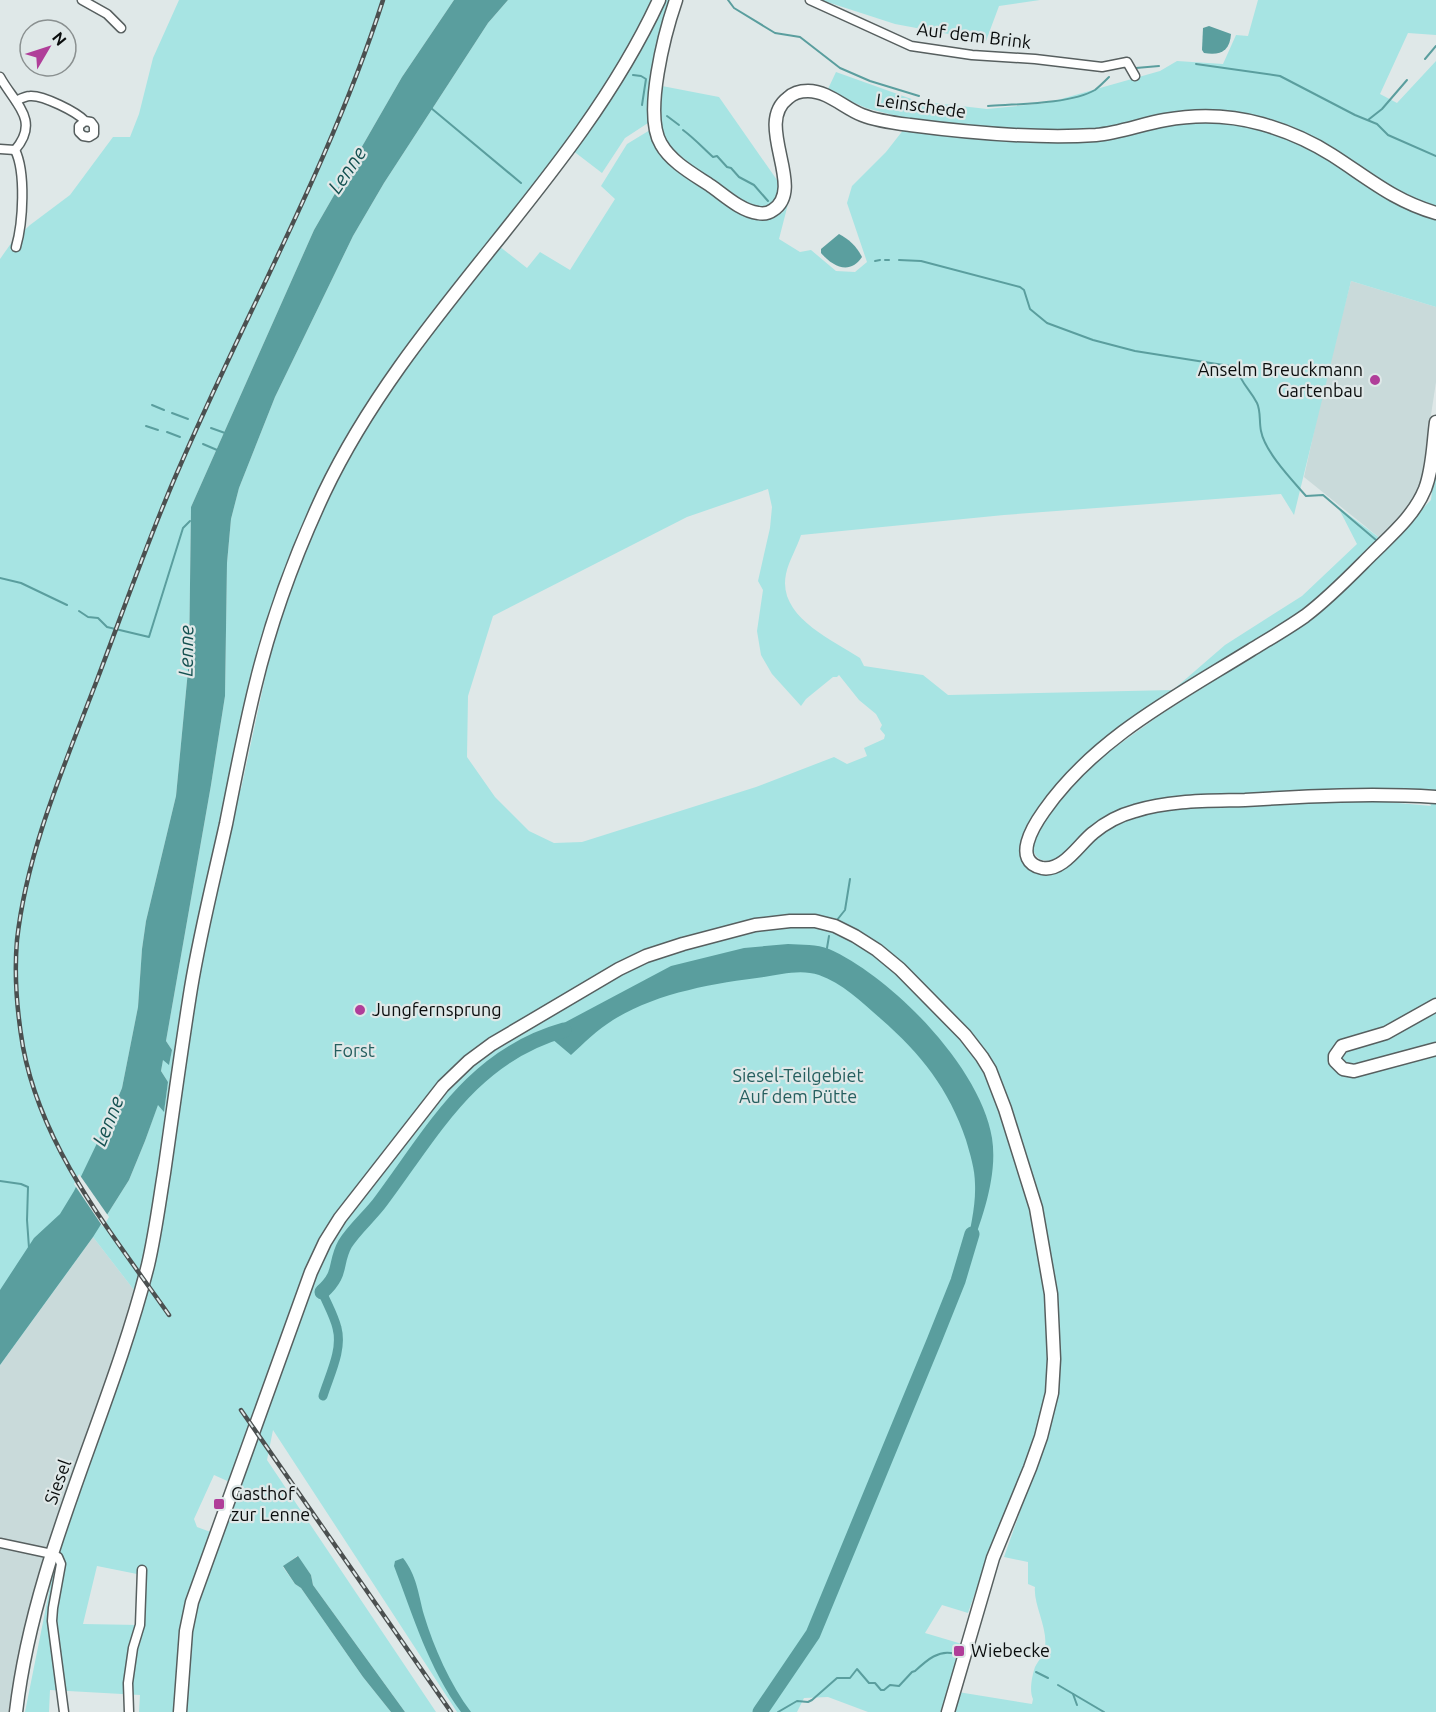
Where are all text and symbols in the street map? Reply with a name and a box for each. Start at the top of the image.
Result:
north arrow [18,18,78,78]
street label: Auf dem Brink [916,18,1032,52]
text: N [49,28,70,49]
street label: Leinschede [875,89,967,121]
water label: Lenne [323,142,371,197]
place label: Anselm Breuckmann Gartenbau [1198,359,1363,400]
marker: Anselm Breuckmann Gartenbau [1368,373,1382,387]
water label: Lenne [174,625,197,677]
place label: Jungfernsprung [372,999,502,1019]
marker: Jungfernsprung [353,1003,367,1017]
park label: Forst [333,1040,375,1060]
park label: Siesel-Teilgebiet Auf dem Pütte [732,1065,864,1106]
water label: Lenne [87,1093,128,1149]
street label: Siesel [40,1456,74,1507]
place label: Gasthof zur Lenne [231,1483,310,1524]
marker: Gasthof zur Lenne [212,1497,226,1511]
place label: Wiebecke [971,1640,1050,1660]
marker: Wiebecke [952,1644,966,1658]

